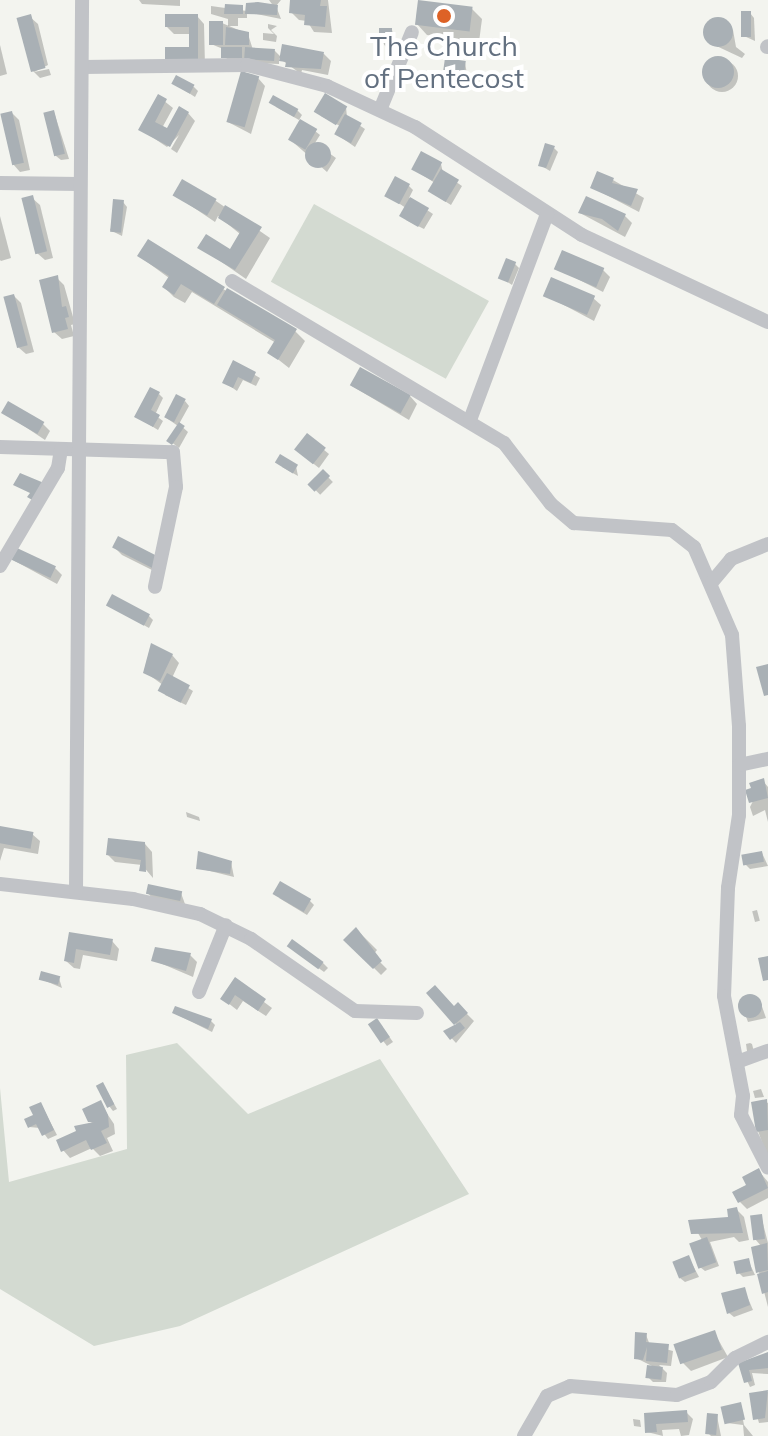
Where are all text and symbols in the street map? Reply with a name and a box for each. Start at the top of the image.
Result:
marker: The Church of Pentecost [435,7,453,25]
place label: The Church of Pentecost [364,29,524,95]

